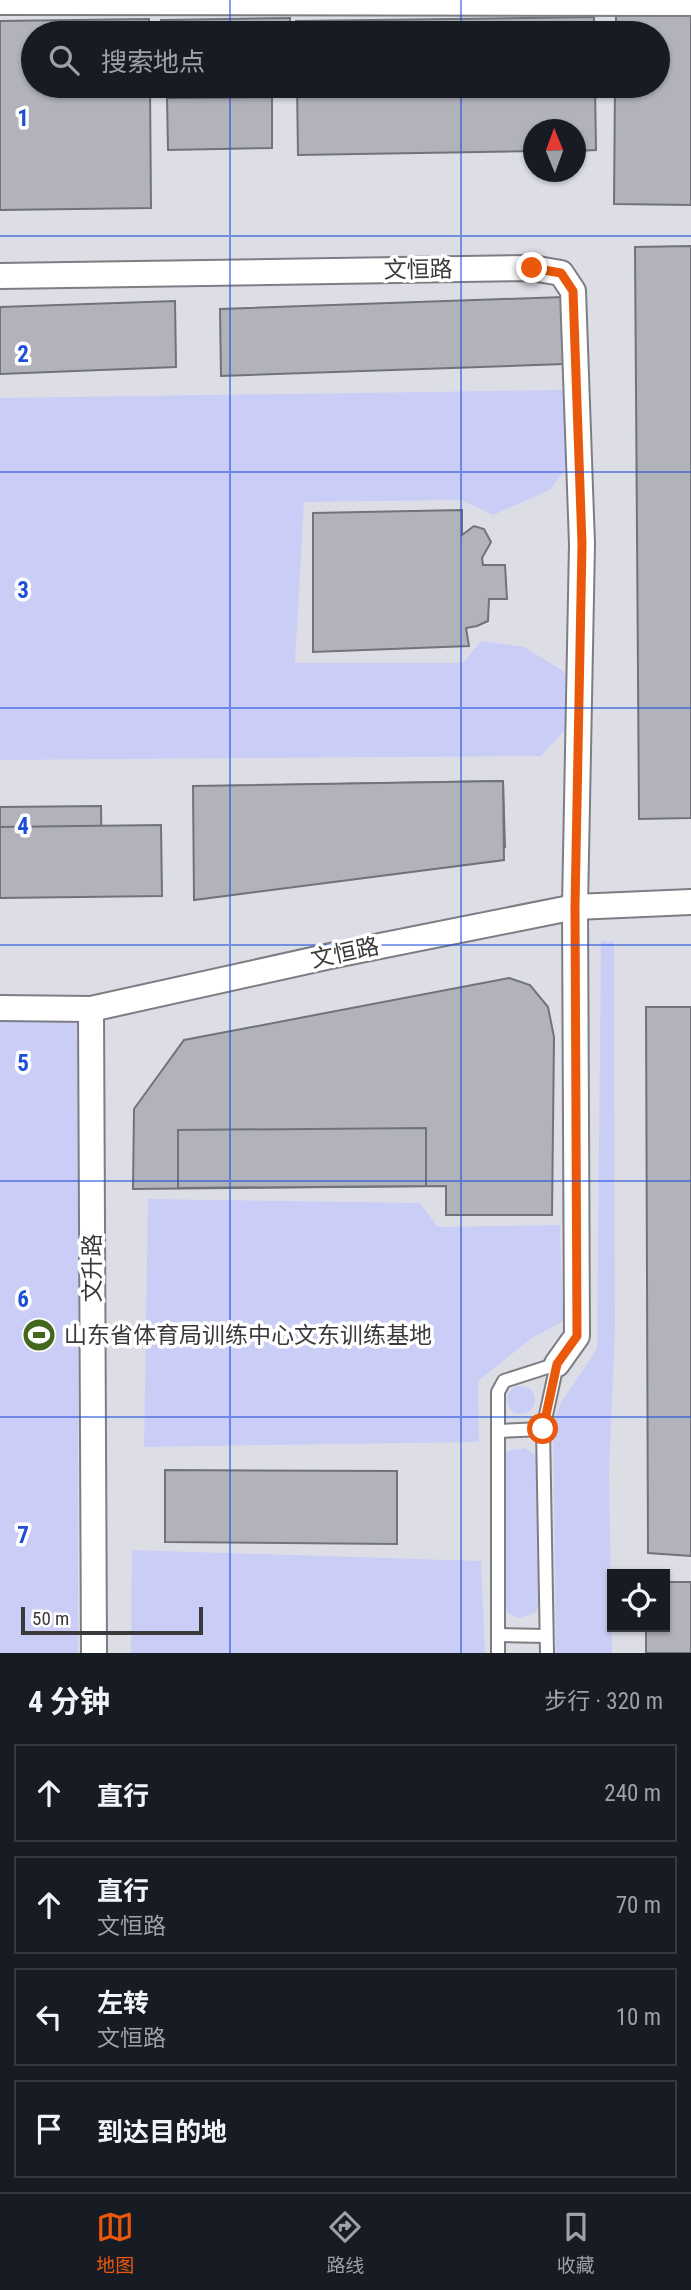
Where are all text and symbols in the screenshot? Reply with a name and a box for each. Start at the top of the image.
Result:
search box [21,21,670,98]
icon: search [45,41,83,79]
text: 搜索地点 [101,47,205,77]
text: 1 [17,105,29,132]
north arrow [523,119,586,182]
route end [516,252,547,283]
street label: 文恒路 [383,256,453,284]
text: 2 [17,341,29,368]
text: 3 [17,577,29,604]
text: 4 [17,813,29,840]
street label: 文恒路 [308,933,382,973]
text: 5 [17,1050,29,1077]
street label: 文升路 [79,1234,106,1303]
text: 6 [17,1286,29,1313]
sports icon: 山东省体育局训练中心文东训练基地 [20,1316,58,1354]
place label: 山东省体育局训练中心文东训练基地 [64,1322,432,1349]
route start [527,1413,558,1444]
text: 7 [17,1522,29,1549]
map controls [607,1569,670,1632]
button: locate [607,1569,670,1632]
scale bar [21,1604,203,1636]
text: 50 m [32,1607,69,1630]
text: 4 分钟 [28,1684,110,1719]
text: 步行 · 320 m [544,1688,663,1715]
icon: ahead [30,1774,68,1812]
text: 240 m [604,1780,661,1807]
text: 直行 [97,1781,149,1811]
text: 直行 [97,1876,149,1906]
icon: ahead [30,1886,68,1924]
text: 70 m [616,1892,661,1919]
text: 文恒路 [97,1913,166,1940]
text: 左转 [97,1988,149,2018]
icon: left [30,1998,68,2036]
text: 10 m [616,2004,661,2031]
text: 文恒路 [97,2025,166,2052]
icon: arrive [30,2110,68,2148]
text: 到达目的地 [97,2117,227,2147]
tab: 地图 [96,2208,134,2277]
tab: 路线 [326,2208,365,2277]
tab: 收藏 [557,2208,595,2277]

